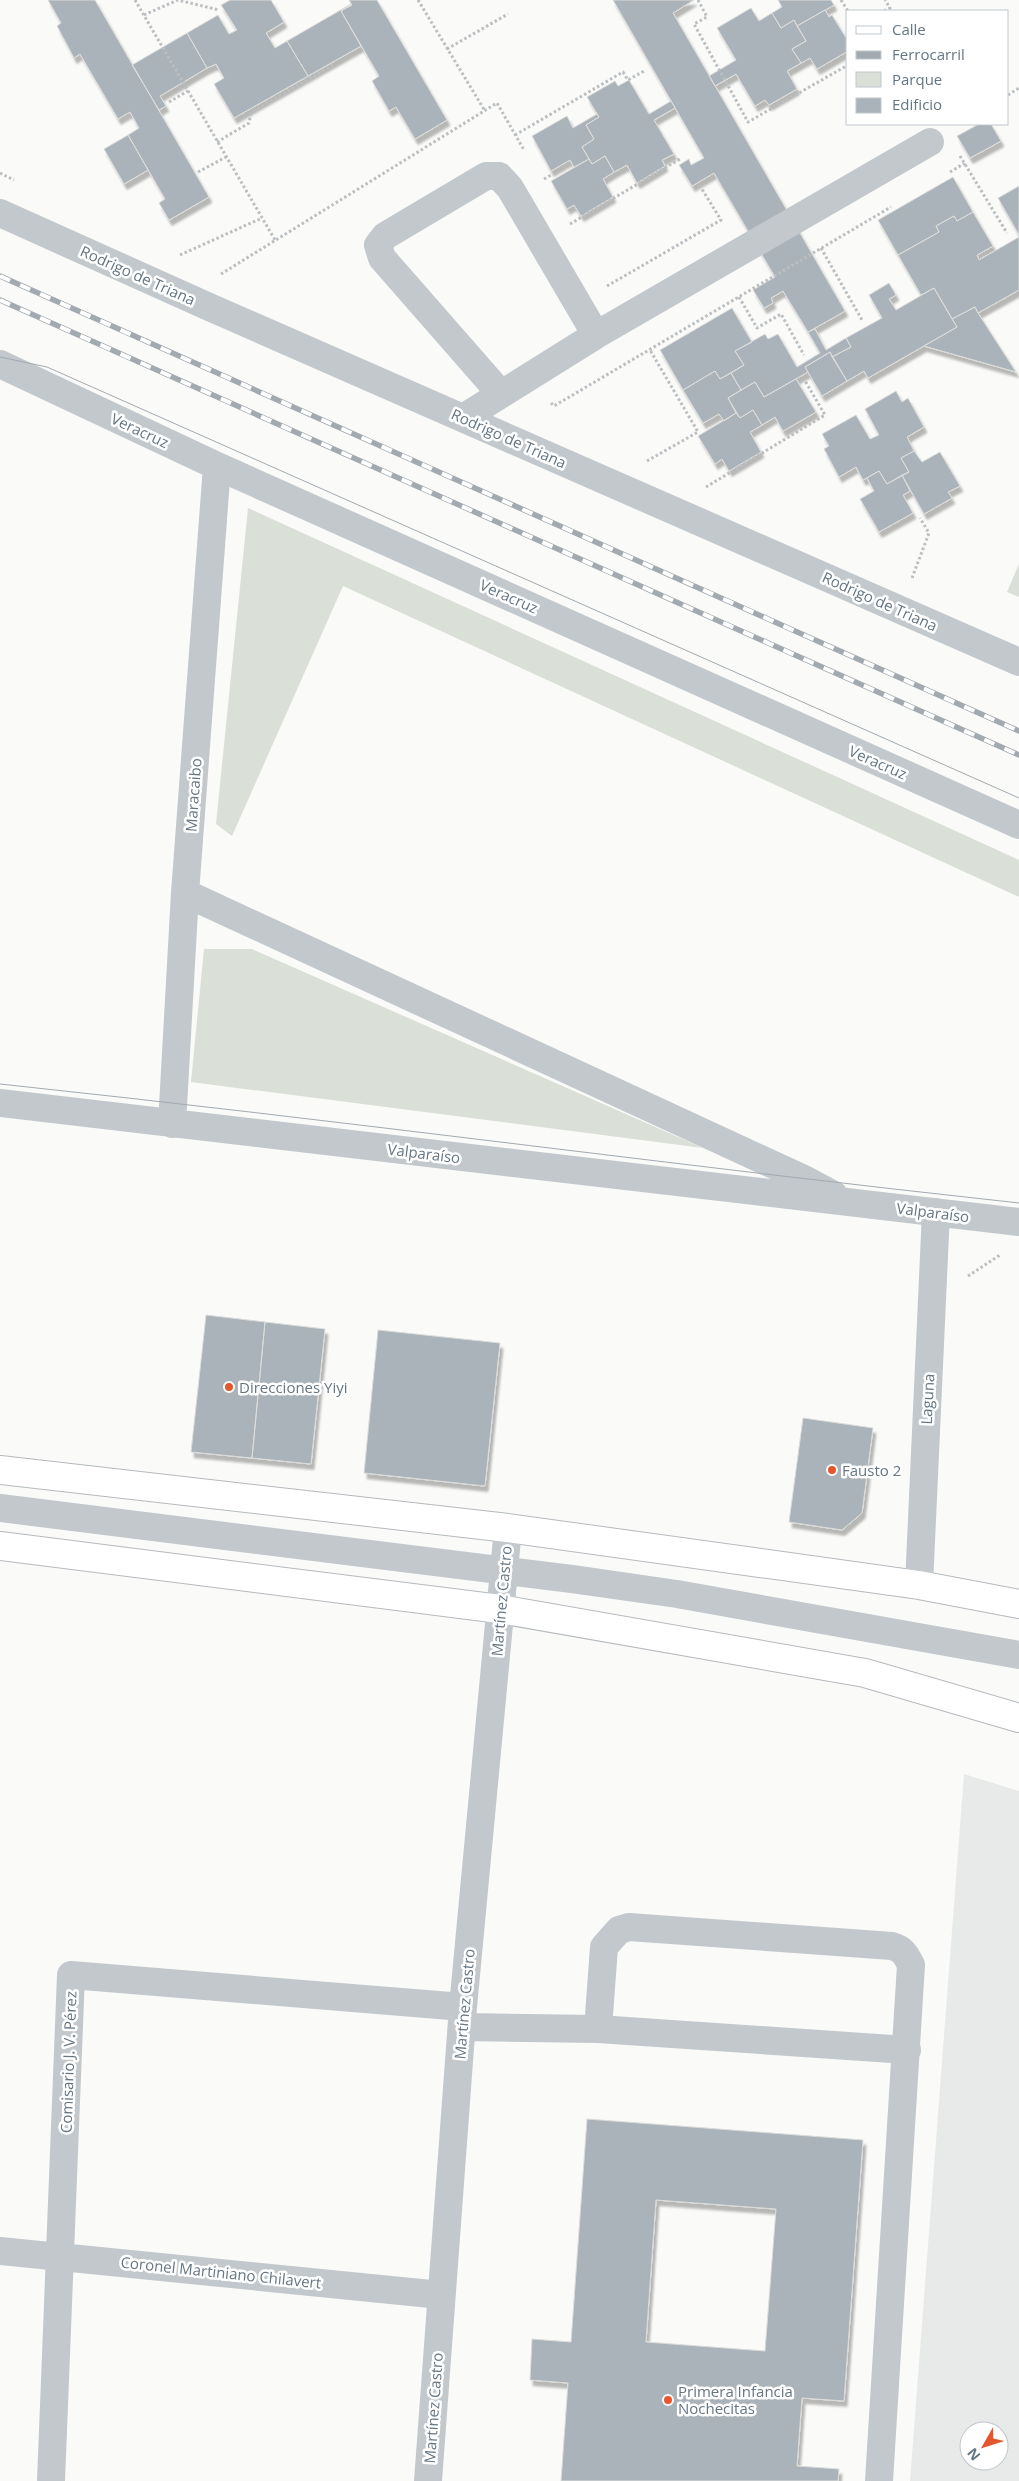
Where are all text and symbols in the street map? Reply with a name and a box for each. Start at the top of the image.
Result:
legend [846,10,1009,125]
text: Calle [892,19,926,39]
text: Ferrocarril [892,44,965,64]
text: Parque [892,69,942,89]
text: Edificio [892,94,942,114]
street label: Rodrigo de Triana [77,241,199,309]
street label: Rodrigo de Triana [448,404,570,472]
street label: Veracruz [108,408,172,452]
street label: Rodrigo de Triana [819,567,941,635]
street label: Veracruz [477,574,541,618]
street label: Veracruz [846,740,910,784]
street label: Maracaibo [180,757,206,833]
street label: Valparaíso [387,1139,461,1167]
street label: Valparaíso [896,1198,970,1226]
street label: Laguna [916,1373,938,1425]
place label: Direcciones Yiyi [239,1377,348,1397]
marker: Direcciones Yiyi [223,1381,235,1393]
place label: Fausto 2 [842,1460,901,1480]
marker: Fausto 2 [826,1464,838,1476]
street label: Martínez Castro [486,1545,516,1657]
street label: Martínez Castro [449,1948,479,2060]
street label: Comisario J. V. Pérez [56,1991,80,2133]
street label: Coronel Martiniano Chilavert [120,2252,322,2292]
street label: Martínez Castro [419,2352,447,2464]
place label: Primera Infancia Nochecitas [678,2381,793,2418]
marker: Primera Infancia Nochecitas [662,2394,674,2406]
north arrow [959,2421,1009,2471]
text: N [963,2444,984,2465]

